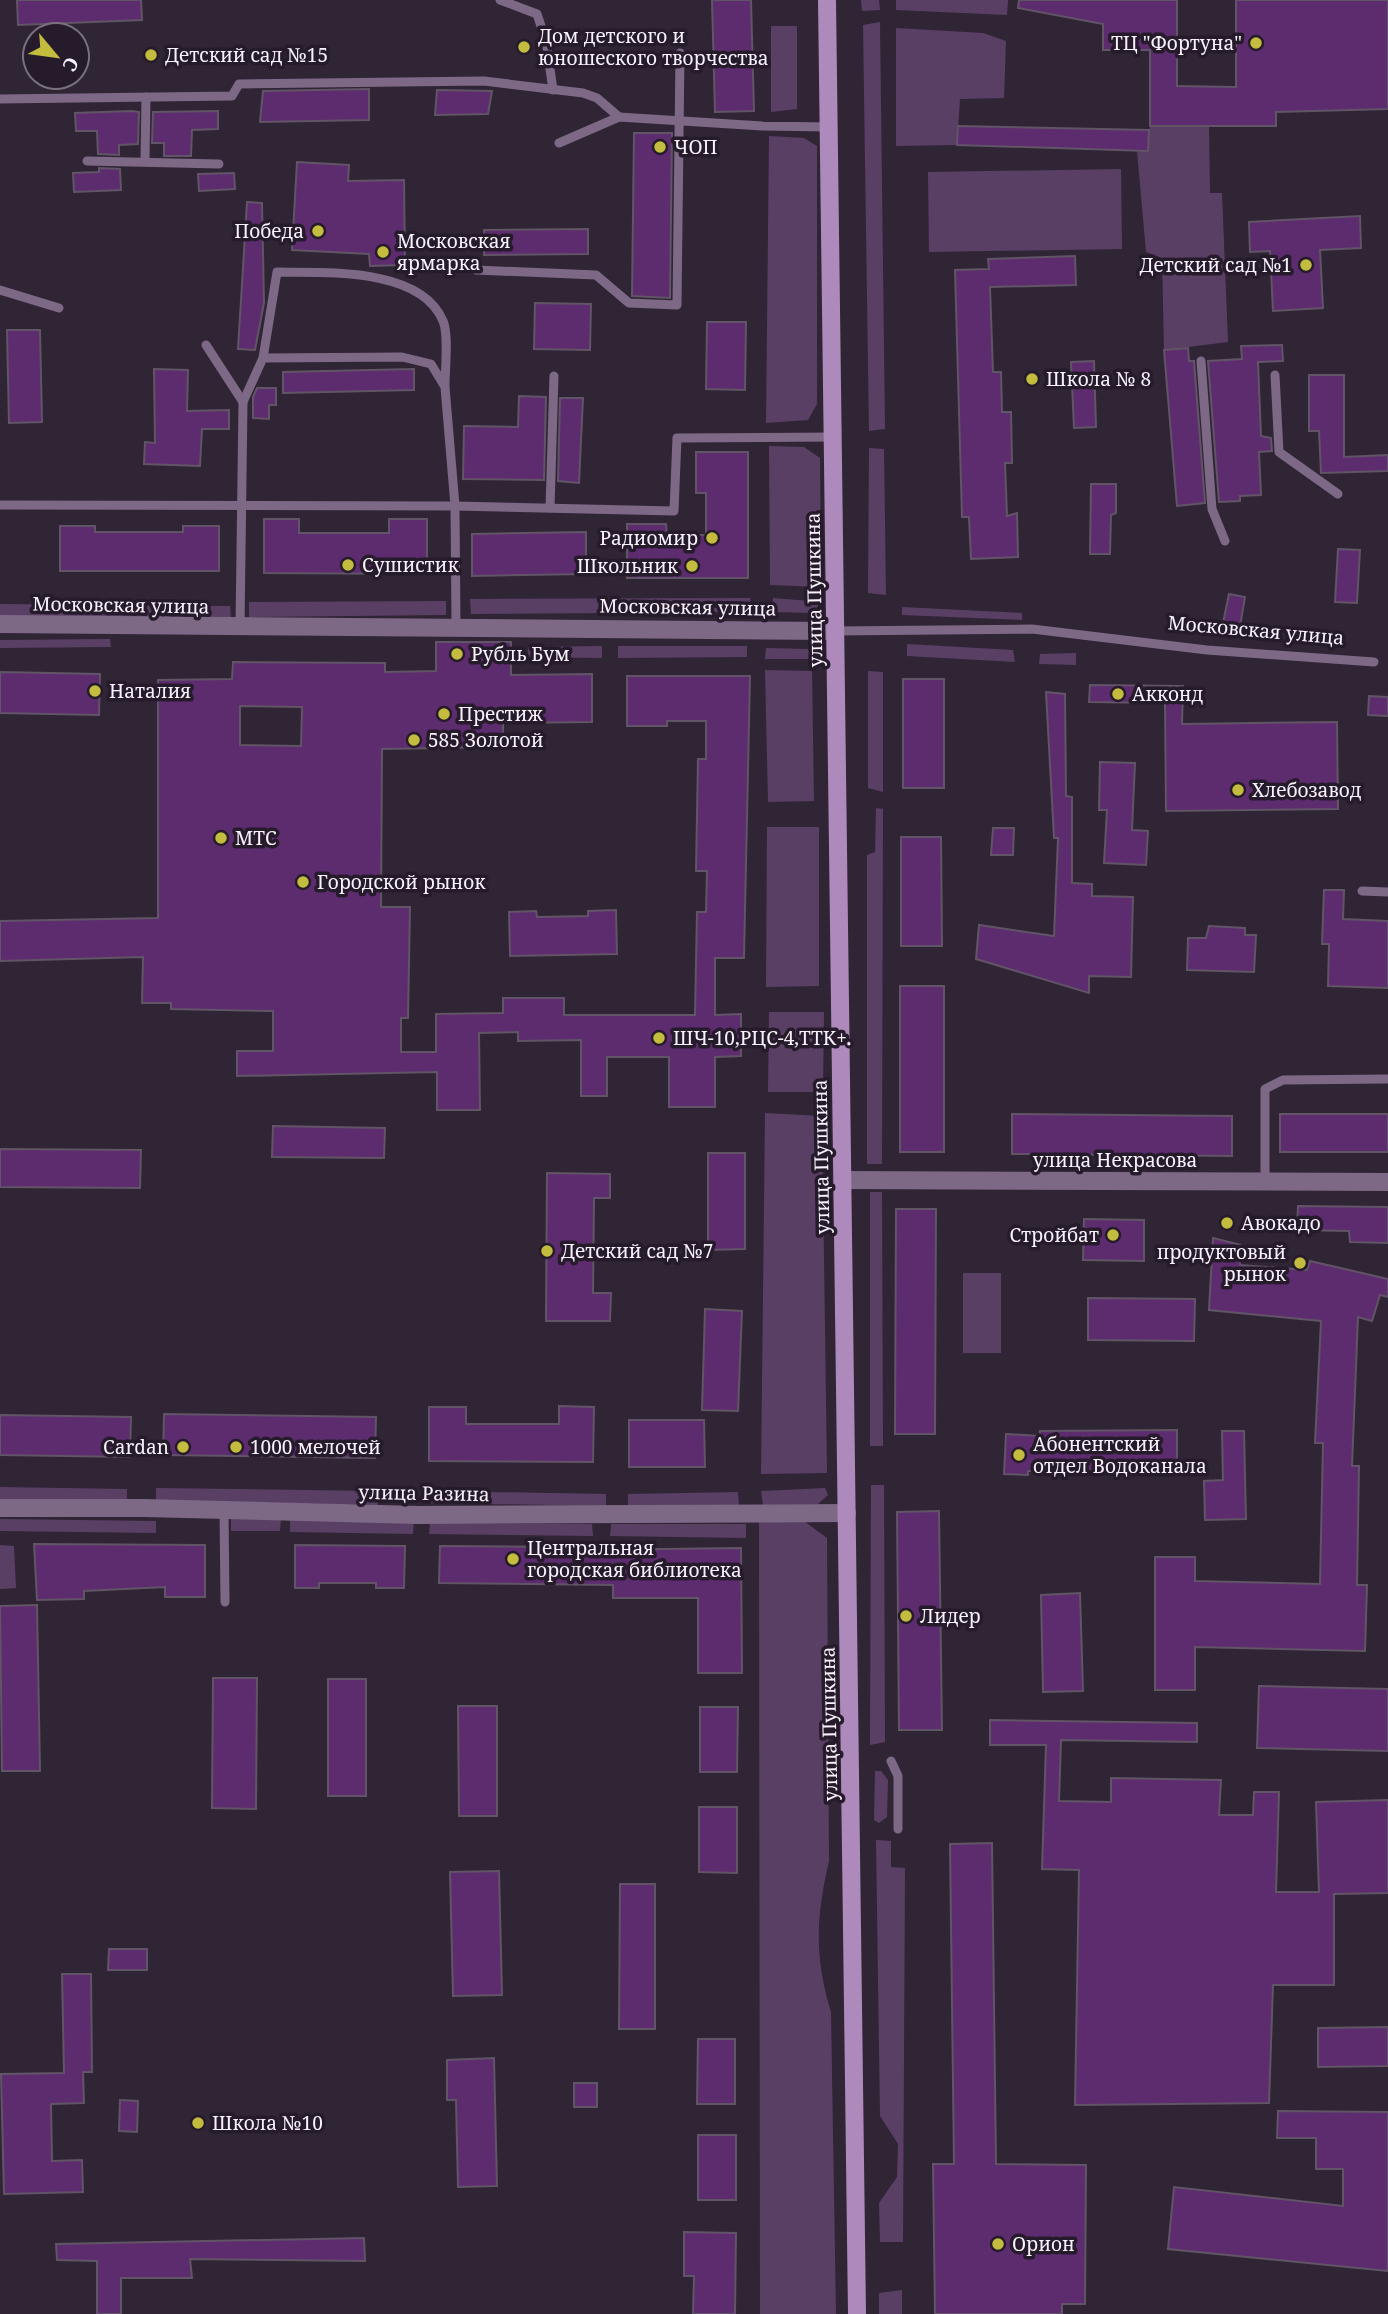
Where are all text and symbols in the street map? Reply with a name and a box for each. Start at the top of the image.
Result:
north arrow [21,21,91,91]
place label: Дом детского и юношеского творчества [538,23,769,71]
place label: ТЦ "Фортуна" [1111,30,1242,56]
marker: ТЦ "Фортуна" [1248,35,1264,51]
marker: Дом детского и юношеского творчества [516,39,532,55]
place label: Детский сад №15 [165,42,328,68]
marker: Детский сад №15 [143,47,159,63]
text: С [56,52,85,76]
place label: ЧОП [674,134,717,160]
marker: ЧОП [652,139,668,155]
place label: Победа [234,218,304,244]
marker: Победа [310,223,326,239]
place label: Московская ярмарка [397,228,511,276]
marker: Московская ярмарка [375,244,391,260]
place label: Детский сад №1 [1140,252,1292,278]
marker: Детский сад №1 [1298,257,1314,273]
place label: Школа № 8 [1046,366,1151,392]
marker: Школа № 8 [1024,371,1040,387]
street label: улица Пушкина [800,512,828,668]
place label: Радиомир [599,525,698,551]
marker: Радиомир [704,530,720,546]
place label: Сушистик [362,552,459,578]
place label: Школьник [577,553,679,579]
marker: Сушистик [340,557,356,573]
marker: Школьник [684,558,700,574]
street label: Московская улица [32,590,210,620]
street label: Московская улица [599,592,777,622]
street label: Московская улица [1167,609,1345,651]
place label: Рубль Бум [471,641,570,667]
marker: Рубль Бум [449,646,465,662]
place label: Наталия [109,678,191,704]
place label: Акконд [1132,681,1204,707]
marker: Наталия [87,683,103,699]
marker: Акконд [1110,686,1126,702]
place label: Престиж [458,701,543,727]
marker: Престиж [436,706,452,722]
place label: 585 Золотой [428,727,544,753]
marker: 585 Золотой [406,732,422,748]
place label: Хлебозавод [1252,777,1362,803]
marker: Хлебозавод [1230,782,1246,798]
place label: МТС [235,825,277,851]
marker: МТС [213,830,229,846]
place label: Городской рынок [317,869,486,895]
marker: Городской рынок [295,874,311,890]
place label: ШЧ-10,РЦС-4,ТТК+. [673,1025,852,1051]
marker: ШЧ-10,РЦС-4,ТТК+. [651,1030,667,1046]
street label: улица Пушкина [807,1079,835,1235]
street label: улица Некрасова [1033,1147,1197,1173]
place label: Авокадо [1241,1210,1321,1236]
marker: Авокадо [1219,1215,1235,1231]
place label: Стройбат [1009,1222,1099,1248]
marker: Стройбат [1105,1227,1121,1243]
place label: Детский сад №7 [561,1238,713,1264]
place label: продуктовый рынок [1157,1239,1287,1287]
marker: Детский сад №7 [539,1243,555,1259]
marker: продуктовый рынок [1292,1255,1308,1271]
place label: Абонентский отдел Водоканала [1033,1431,1207,1479]
place label: Cardan [103,1434,169,1460]
place label: 1000 мелочей [250,1434,381,1460]
marker: Cardan [175,1439,191,1455]
marker: 1000 мелочей [228,1439,244,1455]
marker: Абонентский отдел Водоканала [1011,1447,1027,1463]
street label: улица Разина [358,1479,490,1507]
place label: Центральная городская библиотека [527,1535,742,1583]
marker: Центральная городская библиотека [505,1551,521,1567]
place label: Лидер [920,1603,981,1629]
marker: Лидер [898,1608,914,1624]
street label: улица Пушкина [815,1646,843,1802]
place label: Школа №10 [212,2110,323,2136]
marker: Школа №10 [190,2115,206,2131]
place label: Орион [1012,2231,1075,2257]
marker: Орион [990,2236,1006,2252]

